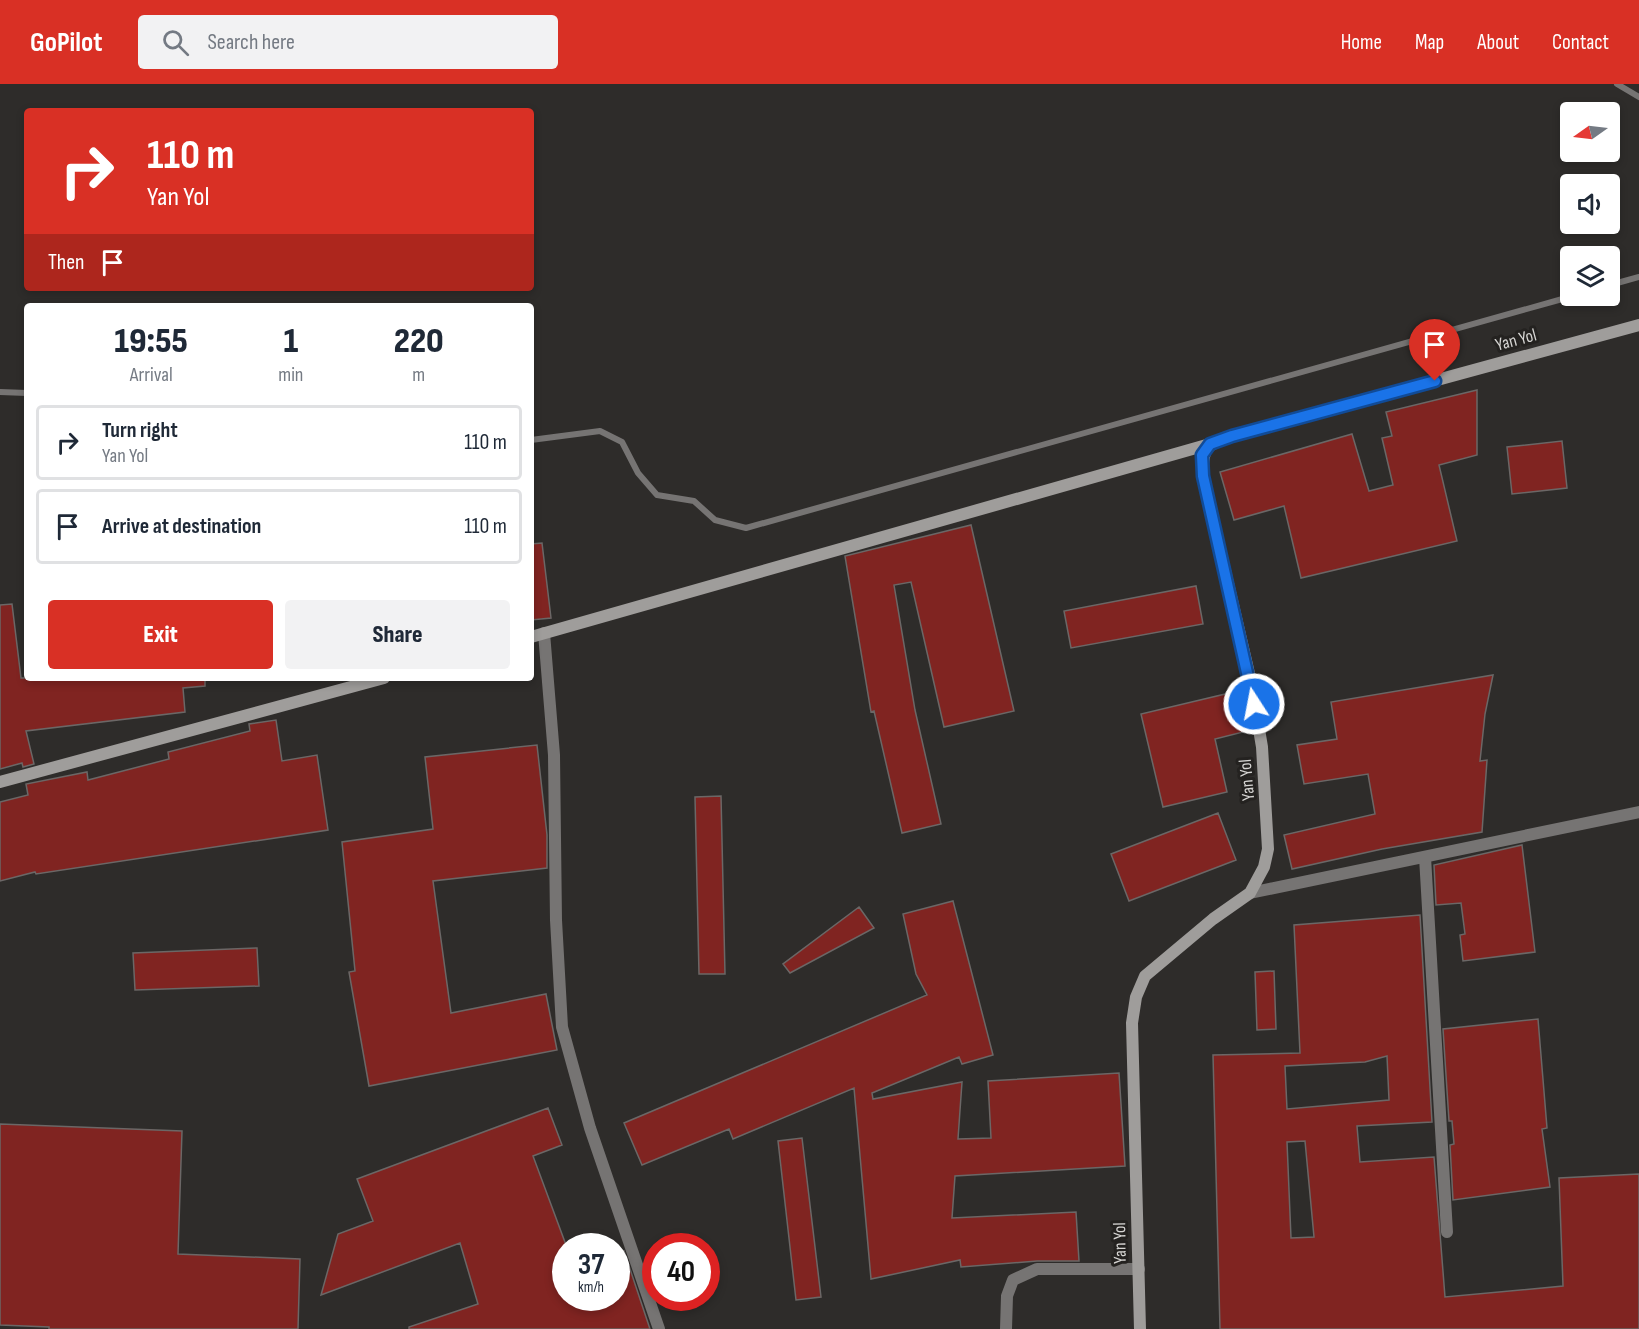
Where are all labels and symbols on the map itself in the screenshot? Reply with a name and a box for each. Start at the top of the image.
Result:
north arrow [1560,102,1620,162]
pin [1409,319,1460,381]
street label: Yan Yol [1493,324,1539,356]
position arrow [1222,672,1286,736]
street label: Yan Yol [1235,758,1259,802]
street label: Yan Yol [1109,1222,1131,1264]
speed limit sign: 40 [642,1233,720,1311]

